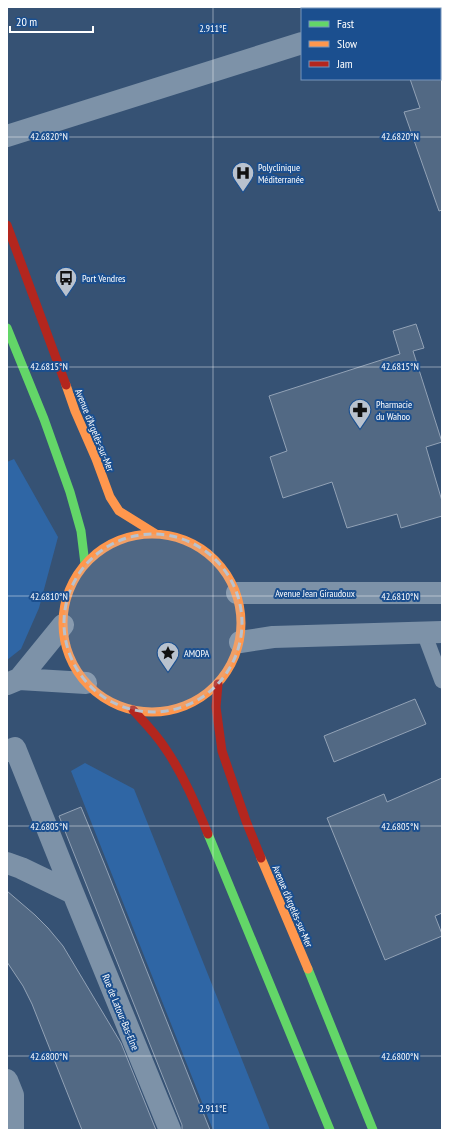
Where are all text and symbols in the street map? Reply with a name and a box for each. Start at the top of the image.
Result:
scale bar [10,8,93,34]
legend [301,8,441,80]
text: 20 m [16,14,37,29]
text: Fast [337,16,355,31]
text: 2.911°E [199,22,227,35]
text: Slow [337,36,358,51]
text: Jam [336,56,353,71]
text: 42.6820°N [30,130,68,143]
text: 42.6820°N [381,130,419,143]
hospital icon: Polyclinique Méditerranée [230,160,256,193]
place label: Polyclinique Méditerranée [258,161,304,186]
bus stop icon: Port Vendres [53,265,79,298]
place label: Port Vendres [82,272,126,285]
text: 42.6815°N [30,360,68,373]
text: 42.6815°N [381,360,419,373]
street label: Avenue d'Argelès-sur-Mer [72,387,117,474]
pharmacy icon: Pharmacie du Wahoo [347,397,373,430]
place label: Pharmacie du Wahoo [376,398,412,423]
street label: Avenue Jean Giraudoux [275,587,355,600]
text: 42.6810°N [30,590,68,603]
text: 42.6810°N [381,590,419,603]
place icon: AMOPA [155,640,181,673]
place label: AMOPA [184,647,210,660]
text: 42.6805°N [30,820,68,833]
text: 42.6805°N [381,820,419,833]
street label: Avenue d'Argelès-sur-Mer [269,863,316,949]
street label: Rue de Latour-Bas-Elne [99,972,142,1052]
text: 42.6800°N [30,1050,68,1063]
text: 42.6800°N [381,1050,419,1063]
text: 2.911°E [199,1102,227,1115]

